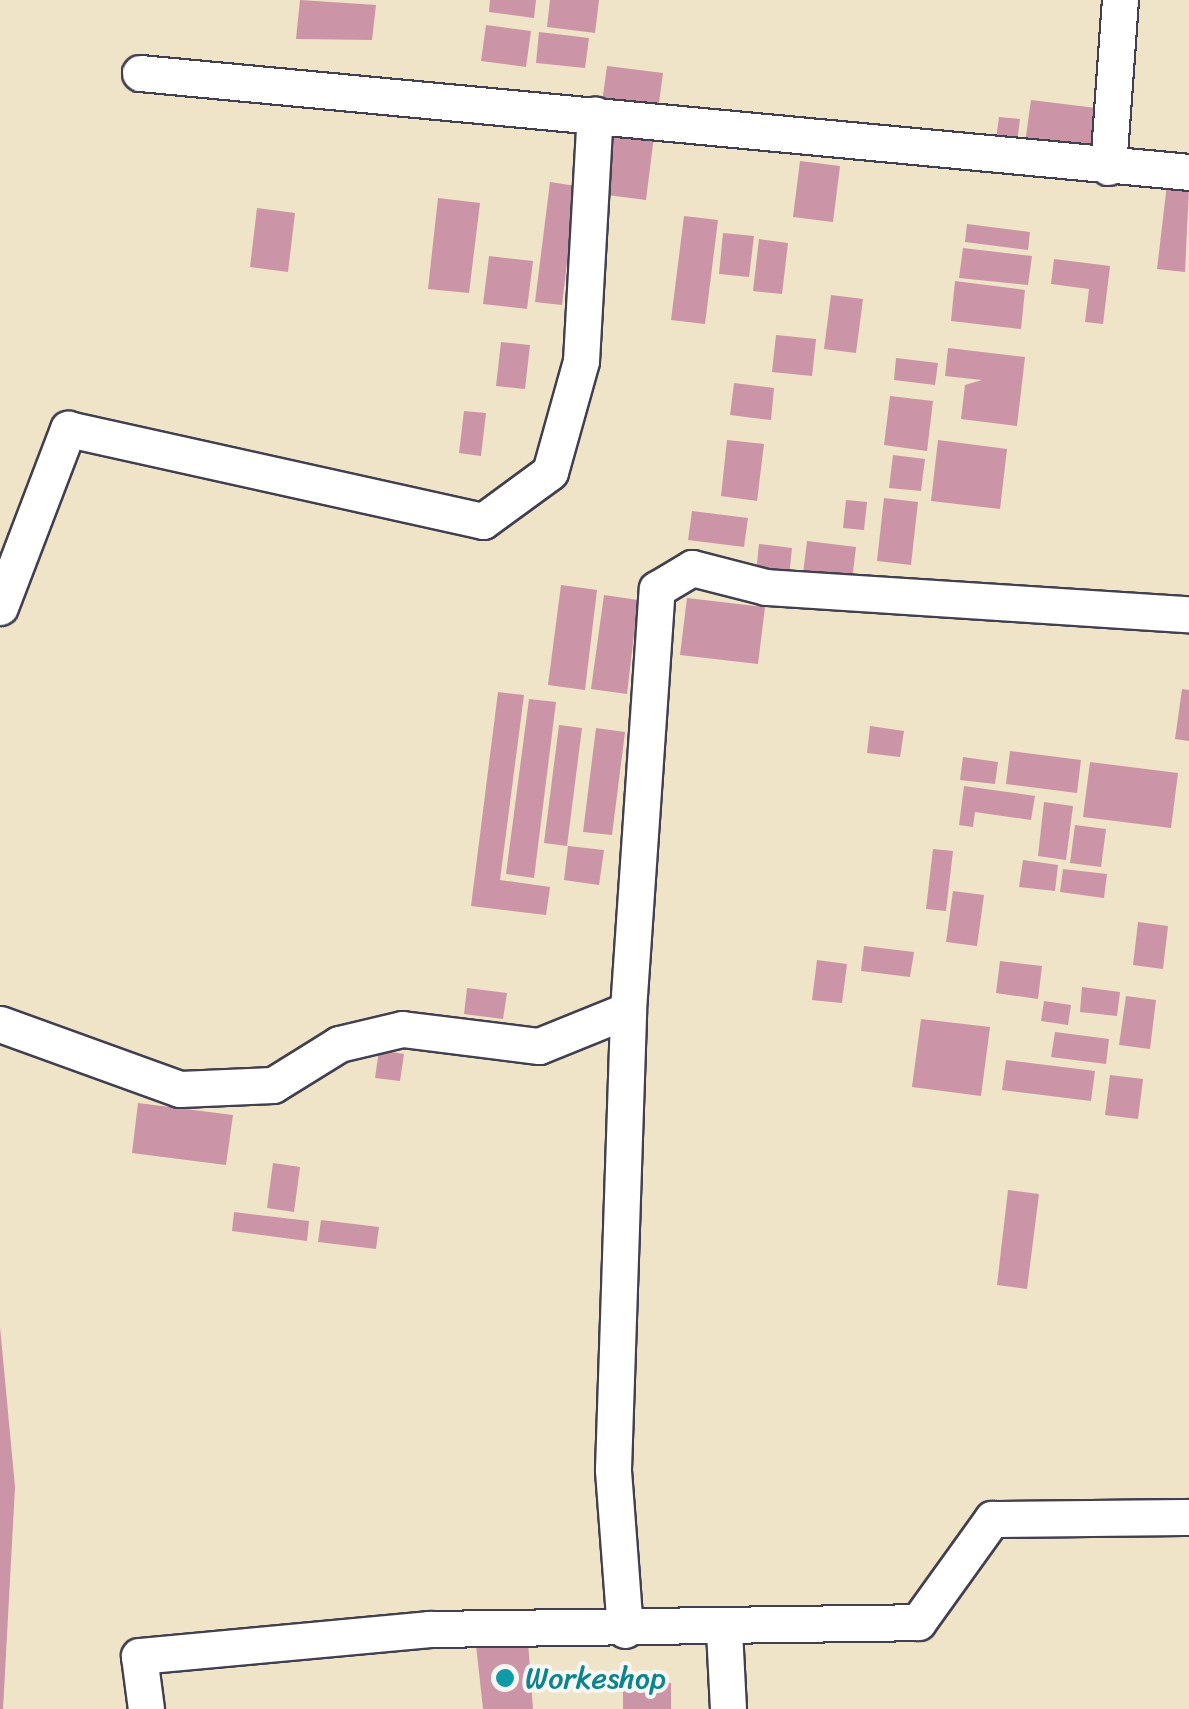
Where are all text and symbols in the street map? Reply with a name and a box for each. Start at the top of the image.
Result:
place label: Workeshop [525,1660,666,1696]
marker: Workeshop [494,1667,516,1689]

